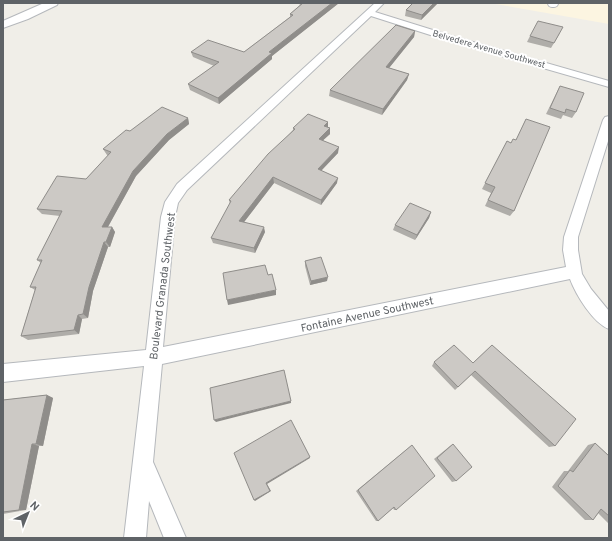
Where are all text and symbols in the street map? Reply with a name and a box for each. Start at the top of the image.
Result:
street label: Belvedere Avenue Southwest [431,28,547,71]
street label: Boulevard Granada Southwest [147,212,179,361]
street label: Fontaine Avenue Southwest [300,294,435,336]
north arrow [8,493,48,533]
text: N [26,499,42,514]

